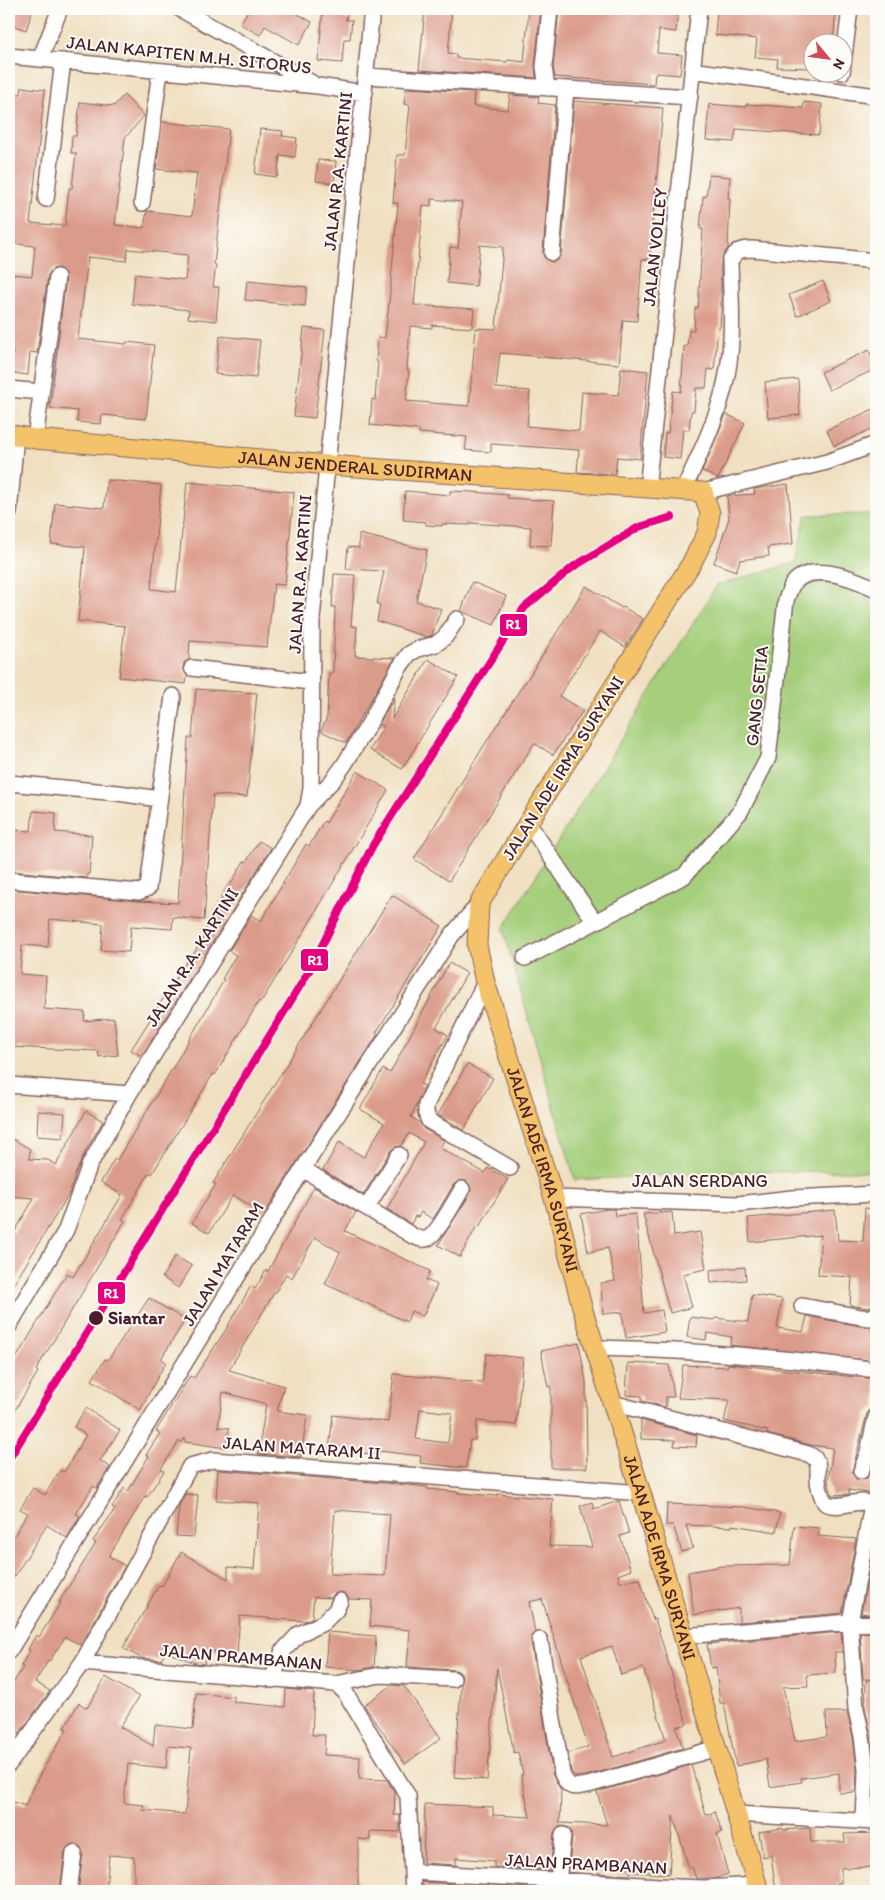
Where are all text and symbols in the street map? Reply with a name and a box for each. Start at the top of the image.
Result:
street label: JALAN KAPITEN M.H. SITORUS [65,31,313,79]
north arrow [802,32,852,82]
text: N [829,56,849,72]
street label: JALAN R.A. KARTINI [319,90,357,252]
street label: JALAN VOLLEY [638,186,672,307]
street label: JALAN JENDERAL SUDIRMAN [237,446,473,486]
street label: JALAN R.A. KARTINI [283,494,317,654]
line badge: R1 [499,613,528,637]
text: R1 [506,616,521,633]
street label: GANG SETIA [741,644,773,747]
street label: JALAN ADE IRMA SURYANI [497,672,629,864]
street label: JALAN R.A. KARTINI [140,883,244,1031]
line badge: R1 [300,948,329,972]
text: R1 [308,952,323,969]
street label: JALAN ADE IRMA SURYANI [502,1064,584,1275]
street label: JALAN SERDANG [632,1170,768,1192]
street label: JALAN MATARAM [177,1198,269,1330]
line badge: R1 [97,1281,126,1305]
text: R1 [104,1285,119,1302]
place label: Siantar [108,1307,166,1329]
marker: Siantar [87,1309,105,1327]
street label: JALAN MATARAM II [222,1432,382,1464]
street label: JALAN ADE IRMA SURYANI [619,1452,701,1663]
street label: JALAN PRAMBANAN [159,1639,323,1675]
street label: JALAN PRAMBANAN [504,1849,668,1879]

